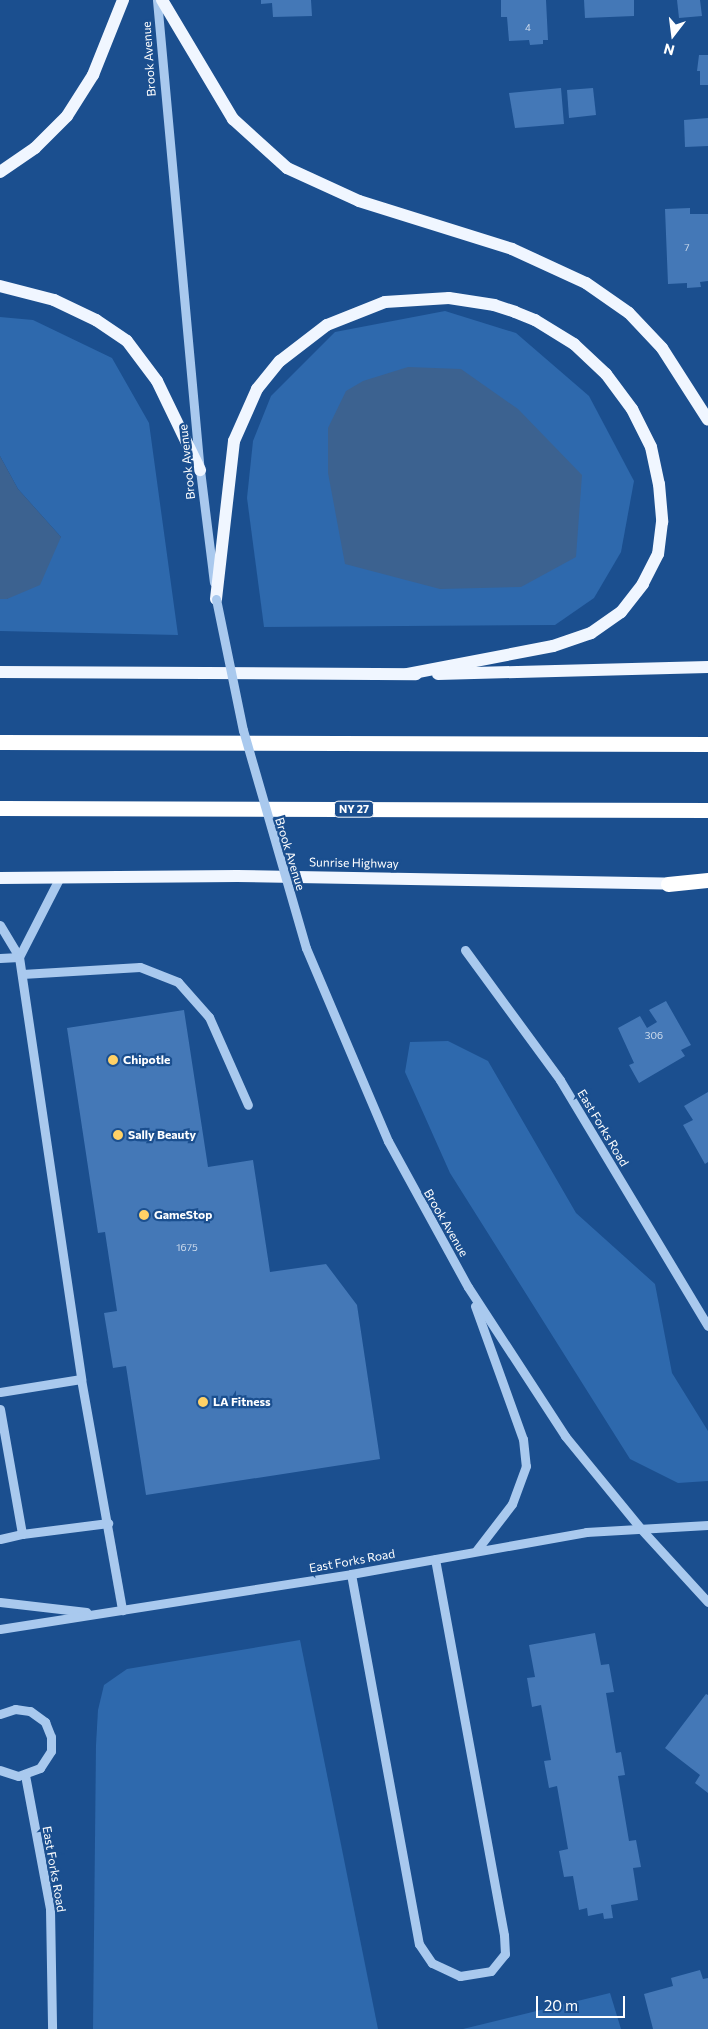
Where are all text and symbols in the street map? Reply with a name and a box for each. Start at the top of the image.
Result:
north arrow [648,10,698,60]
street label: Brook Avenue [139,21,159,97]
house number: 4 [525,22,531,34]
text: N [662,40,676,60]
house number: 7 [684,242,690,254]
street label: Brook Avenue [176,424,198,500]
road number: NY 27 [333,801,375,818]
street label: Brook Avenue [272,816,308,892]
street label: Sunrise Highway [309,855,399,871]
house number: 306 [645,1030,663,1042]
place label: Chipotle [123,1053,170,1067]
marker: Chipotle [107,1054,119,1066]
street label: East Forks Road [574,1087,632,1169]
place label: Sally Beauty [128,1128,196,1142]
marker: Sally Beauty [112,1129,124,1141]
street label: Brook Avenue [421,1187,471,1259]
place label: GameStop [154,1208,212,1222]
marker: GameStop [138,1209,150,1221]
house number: 1675 [176,1242,198,1254]
place label: LA Fitness [213,1395,271,1409]
marker: LA Fitness [197,1396,209,1408]
street label: East Forks Road [308,1546,396,1576]
street label: East Forks Road [39,1825,69,1913]
scale bar [538,1986,627,2018]
text: 20 m [544,1996,578,2014]

